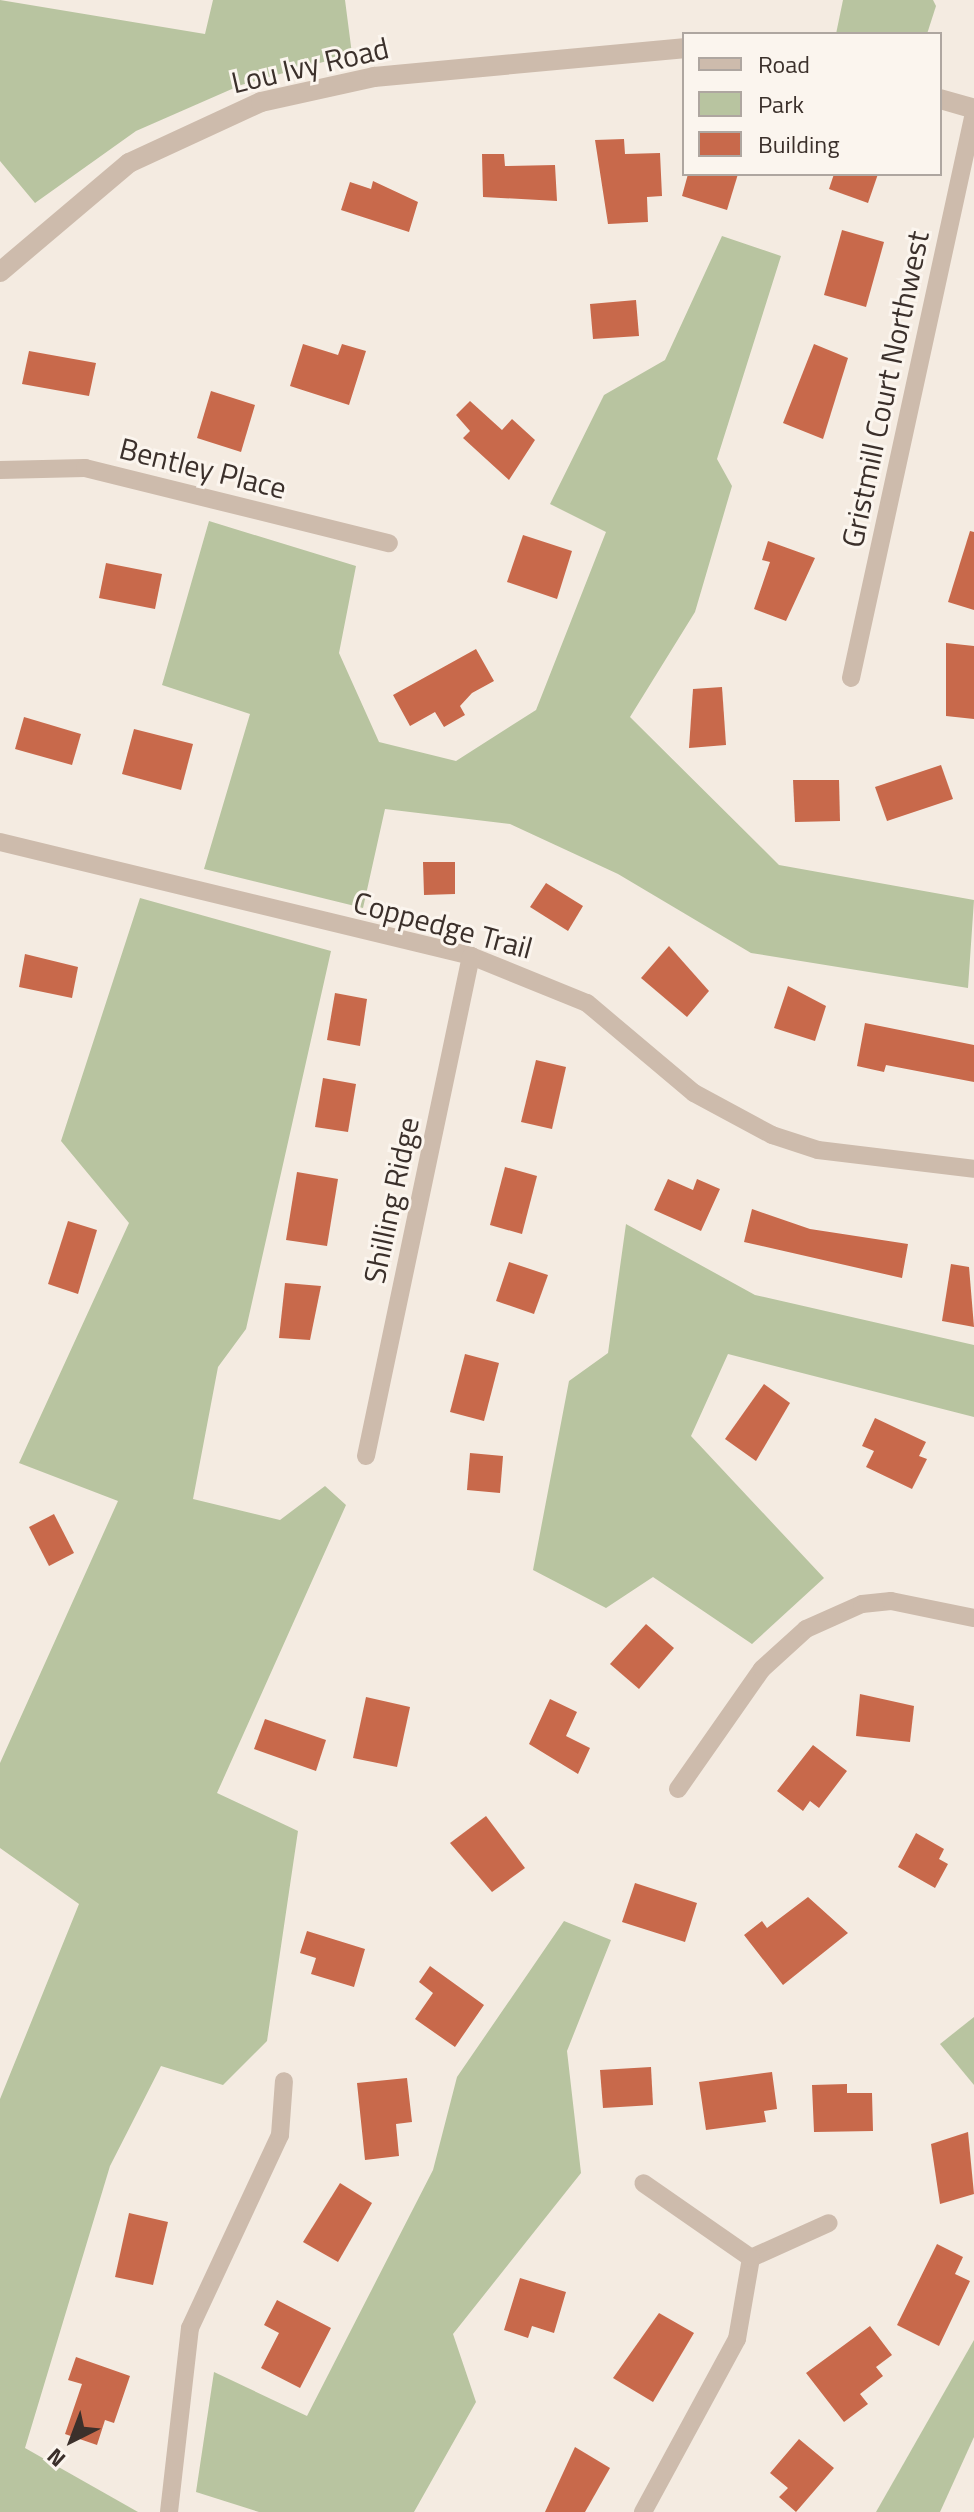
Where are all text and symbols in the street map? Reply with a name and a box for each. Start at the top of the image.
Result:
street label: Lou Ivy Road [228,29,392,101]
legend [682,32,942,176]
text: Road [758,46,810,82]
text: Park [758,86,804,122]
text: Building [758,126,840,162]
street label: Gristmill Court Northwest [834,228,936,550]
street label: Bentley Place [116,430,290,506]
street label: Coppedge Trail [350,884,536,966]
street label: Shilling Ridge [356,1114,426,1286]
north arrow [32,2400,112,2480]
text: N [39,2440,73,2476]

